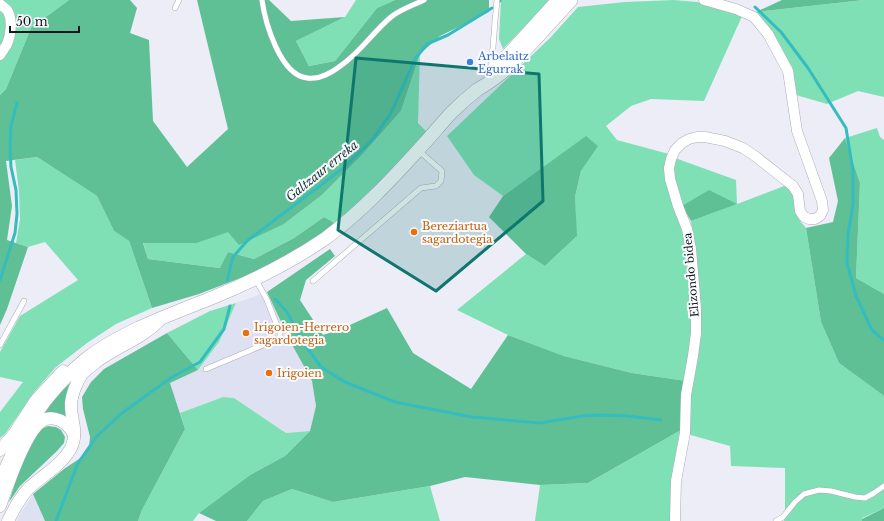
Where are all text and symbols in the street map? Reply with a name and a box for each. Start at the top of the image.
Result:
scale bar [10,8,79,34]
text: 50 m [16,14,48,29]
place label: Arbelaitz Egurrak [477,49,529,76]
marker: Arbelaitz Egurrak [465,57,475,67]
water label: Galtzaur erreka [283,137,361,204]
place label: Bereziartua sagardotegia [422,219,493,246]
marker: Bereziartua sagardotegia [409,227,419,237]
street label: Elizondo bidea [680,231,702,318]
place label: Irigoien-Herrero sagardotegia [254,320,349,347]
marker: Irigoien-Herrero sagardotegia [241,328,251,338]
place label: Irigoien [277,366,322,380]
marker: Irigoien [264,368,274,378]

